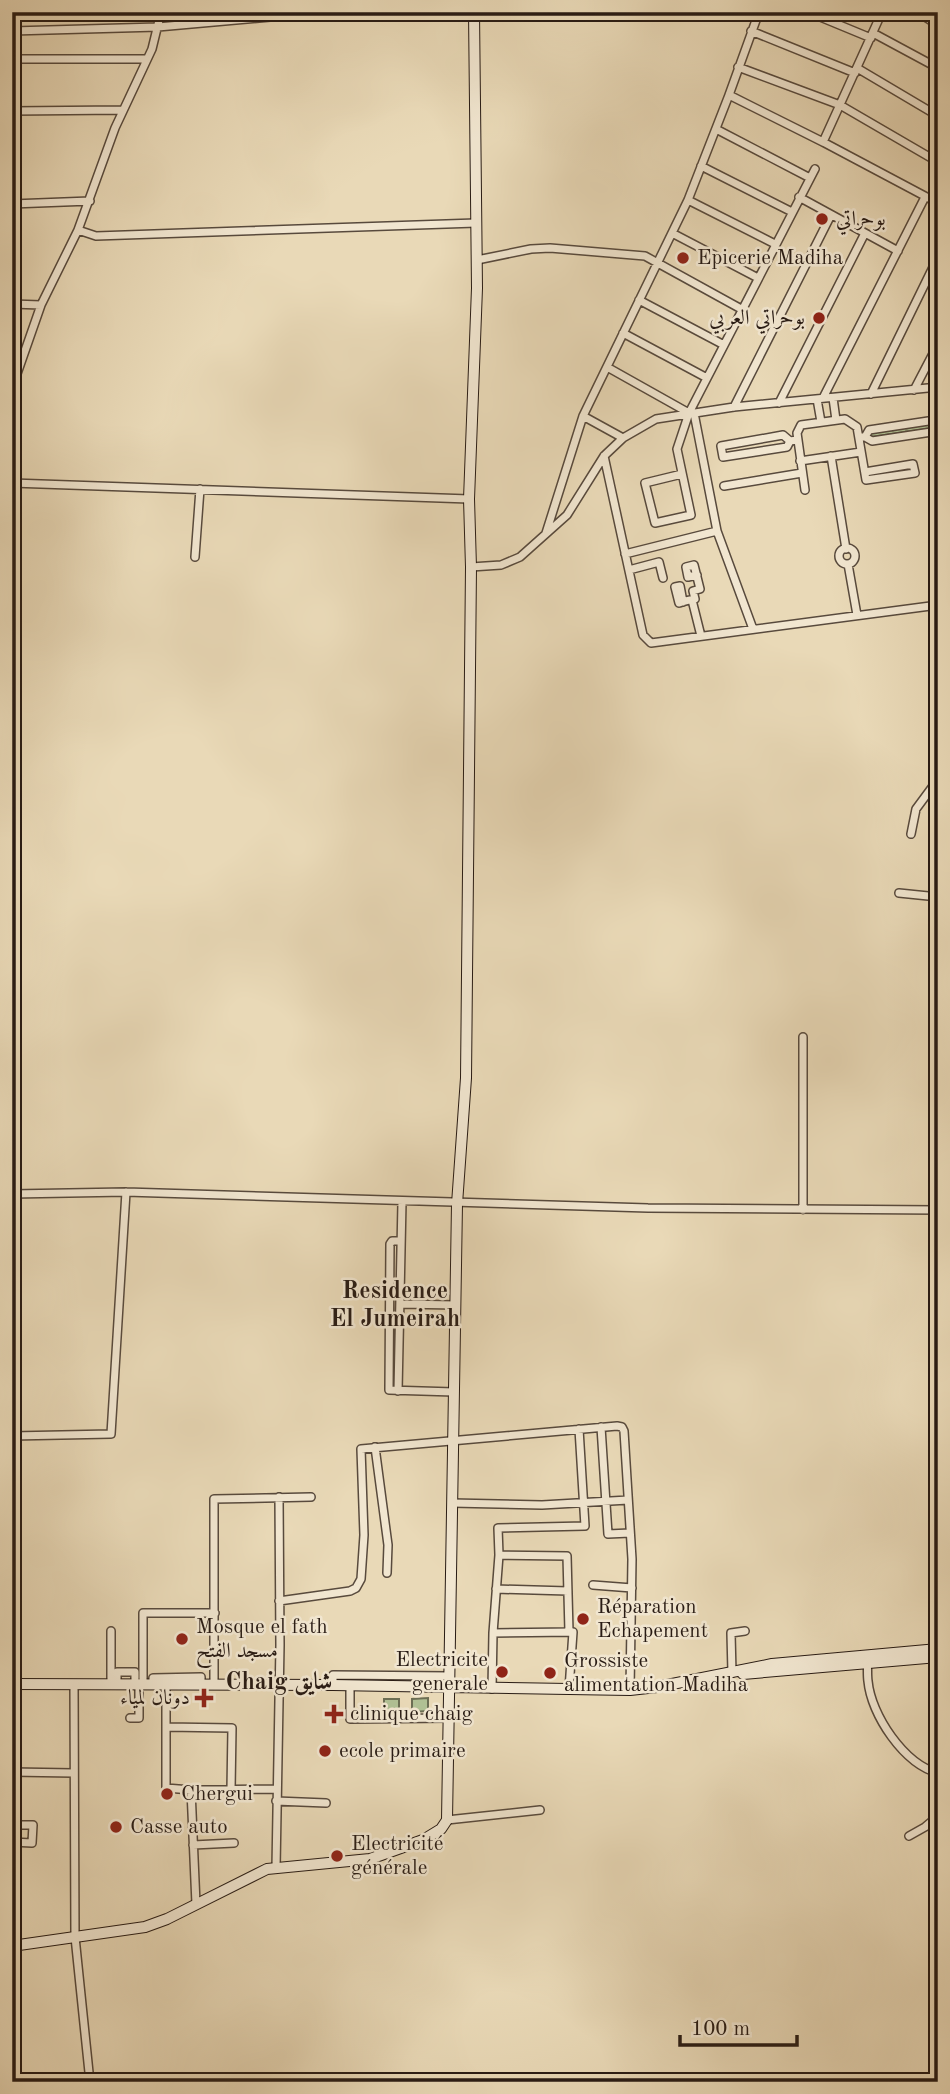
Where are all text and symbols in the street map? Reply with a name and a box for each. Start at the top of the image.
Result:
place label: بوحراتي [836,209,886,235]
marker: بوحراتي [814,211,830,227]
place label: Epicerie Madiha [697,248,843,269]
marker: Epicerie Madiha [675,250,691,266]
place label: بوحراتي العربي [709,308,805,334]
marker: بوحراتي العربي [811,310,827,326]
district label: Residence El Jumeirah [330,1280,460,1332]
place label: Réparation Echapement [597,1597,708,1642]
marker: Réparation Echapement [575,1611,591,1627]
place label: Mosque el fath مسجد الفتح [196,1617,328,1669]
marker: Mosque el fath مسجد الفتح [174,1631,190,1647]
place label: Electricite generale [396,1650,488,1695]
place label: Grossiste alimentation Madiha [564,1651,748,1696]
marker: Electricite generale [494,1664,510,1680]
marker: Grossiste alimentation Madiha [542,1665,558,1681]
district label: Chaig شايق [226,1670,332,1696]
place label: دونان لمياء [120,1688,190,1709]
marker: دونان لمياء [196,1690,212,1706]
marker: clinique chaig [324,1704,344,1724]
place label: clinique chaig [350,1704,473,1725]
place label: ecole primaire [339,1741,466,1762]
marker: ecole primaire [317,1743,333,1759]
place label: Chergui [181,1784,253,1805]
marker: Chergui [159,1786,175,1802]
place label: Casse auto [130,1817,228,1838]
marker: Casse auto [108,1819,124,1835]
place label: Electricité générale [351,1834,443,1879]
marker: Electricité générale [329,1848,345,1864]
scale bar [680,2003,798,2047]
text: 100 m [691,2019,750,2040]

